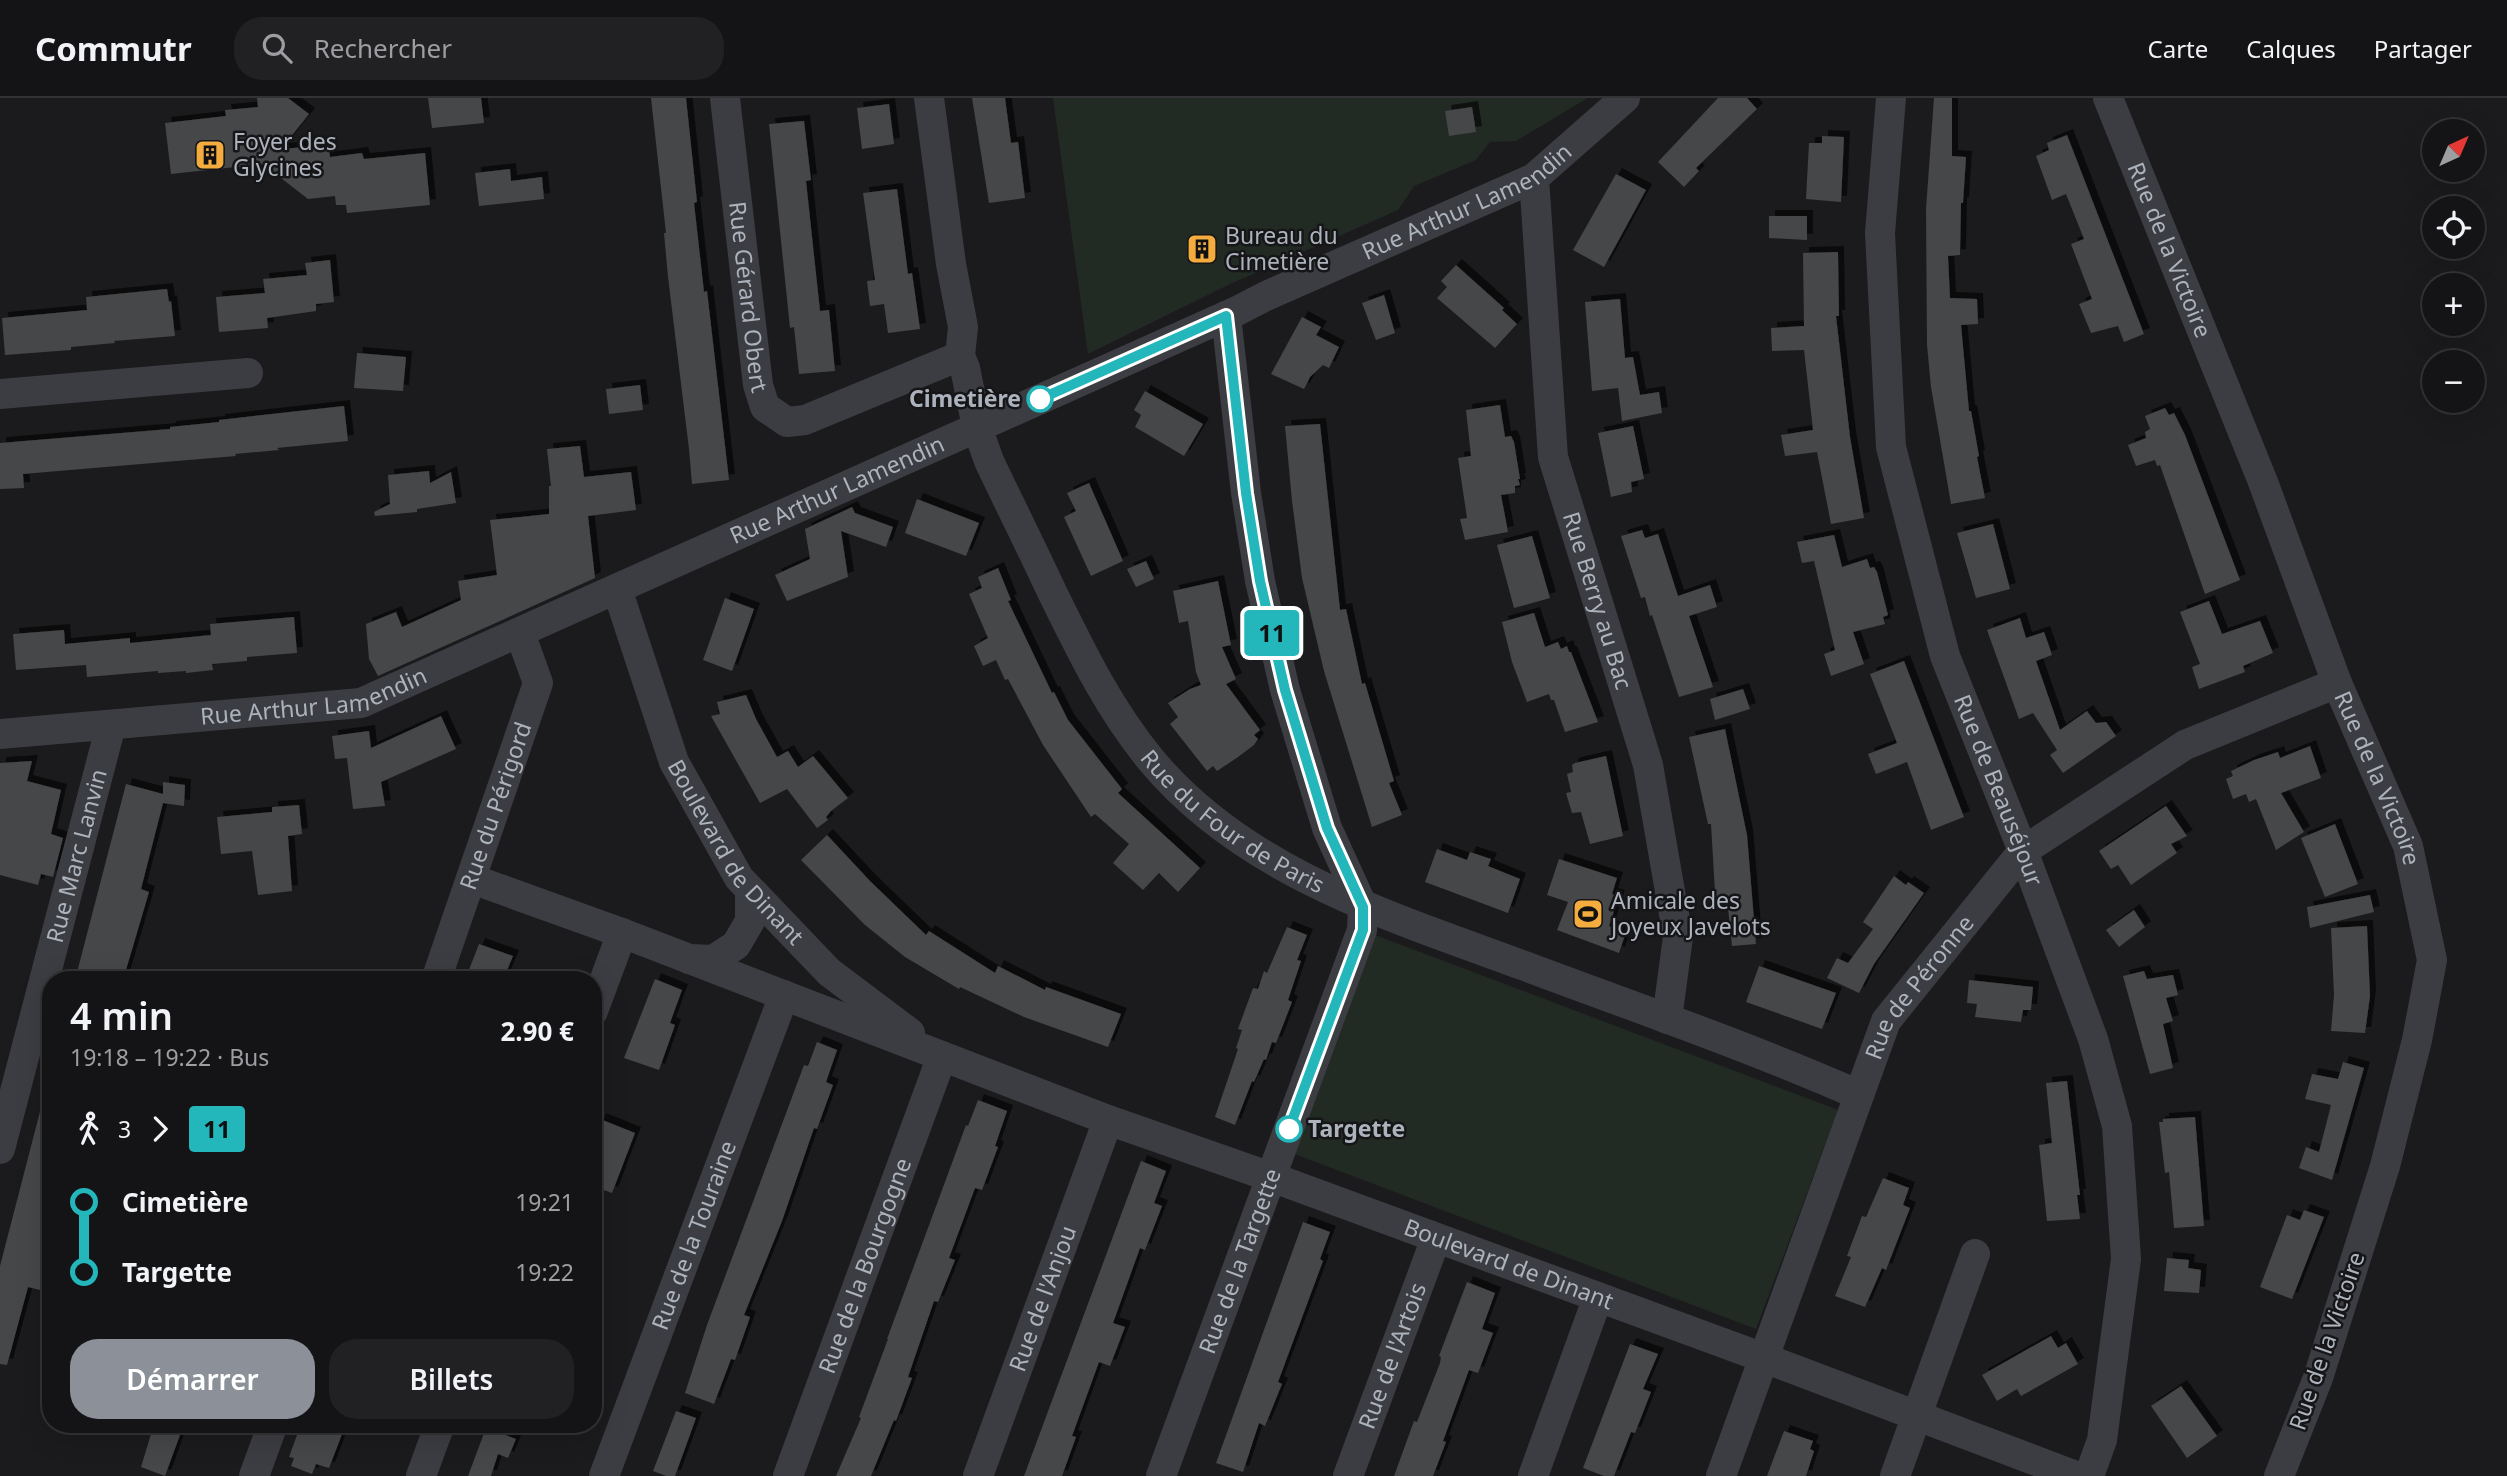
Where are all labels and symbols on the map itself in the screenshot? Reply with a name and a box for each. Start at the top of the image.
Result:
north arrow [2422,119,2485,182]
place label: Foyer des Glycines [233,125,337,183]
street label: Rue Arthur Lamendin [1356,135,1578,267]
building icon: Foyer des Glycines [193,138,227,172]
street label: Rue de la Victoire [2121,157,2220,342]
street label: Rue Gérard Obert [722,200,776,396]
place label: Bureau du Cimetière [1225,219,1338,277]
building icon: Bureau du Cimetière [1185,232,1219,266]
place label: Cimetière [909,382,1021,414]
marker: Cimetière [1027,386,1053,412]
street label: Rue Arthur Lamendin [724,427,949,551]
street label: Rue Berry au Bac [1556,508,1641,693]
line badge: 11 [1240,610,1304,656]
street label: Rue Arthur Lamendin [199,659,432,732]
street label: Rue de la Victoire [2327,686,2429,868]
street label: Rue de Beauséjour [1947,689,2052,890]
street label: Rue du Périgord [451,717,538,894]
street label: Rue du Four de Paris [1134,742,1330,900]
street label: Boulevard de Dinant [661,753,812,951]
street label: Rue Marc Lanvin [38,765,114,946]
place label: Amicale des Joyeux Javelots [1609,884,1771,942]
sports icon: Amicale des Joyeux Javelots [1571,897,1605,931]
street label: Rue de Péronne [1856,908,1980,1064]
place label: Targette [1308,1112,1405,1144]
marker: Targette [1276,1116,1302,1142]
street label: Rue de la Touraine [643,1136,743,1334]
street label: Rue de la Bourgogne [810,1153,918,1378]
street label: Rue de la Targette [1190,1164,1288,1358]
street label: Boulevard de Dinant [1400,1210,1618,1316]
street label: Rue de l'Anjou [1001,1221,1083,1376]
street label: Rue de la Victoire [2281,1247,2372,1434]
street label: Rue de l'Artois [1350,1278,1433,1433]

